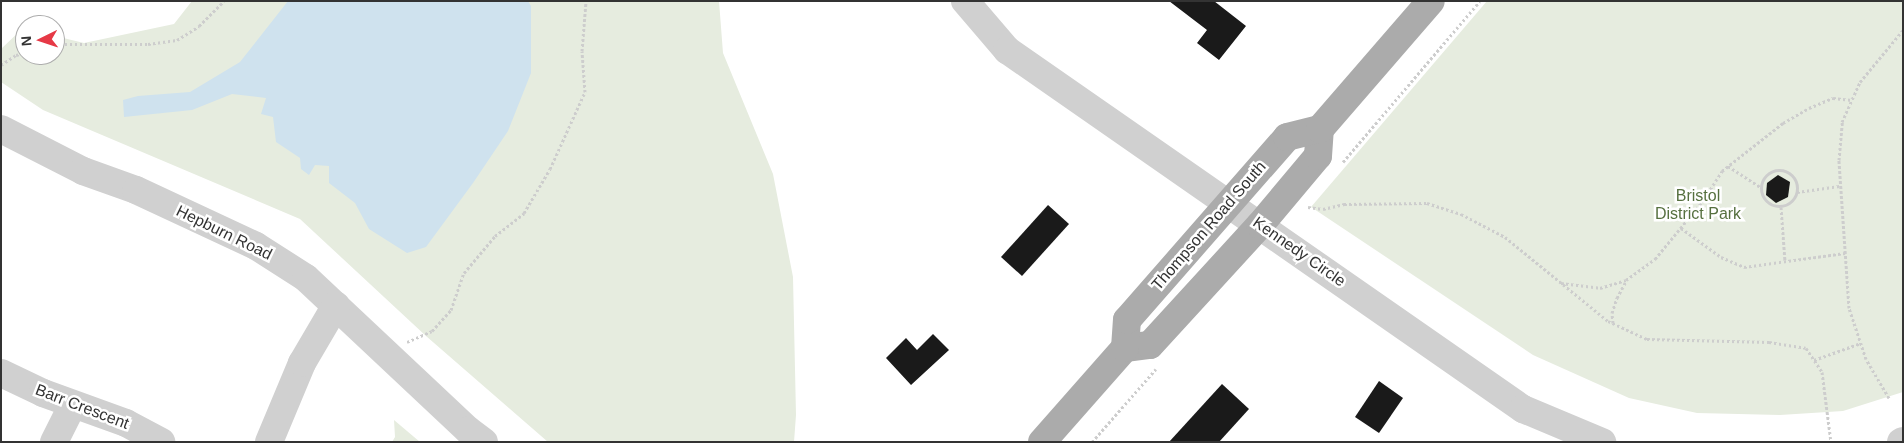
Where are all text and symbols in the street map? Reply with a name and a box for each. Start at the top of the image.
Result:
north arrow [15,15,65,65]
text: N [18,35,34,47]
street label: Thompson Road South [1148,158,1270,294]
park label: Bristol District Park [1655,186,1741,224]
street label: Hepburn Road [173,202,275,264]
street label: Kennedy Circle [1249,213,1349,291]
street label: Barr Crescent [32,380,132,434]

